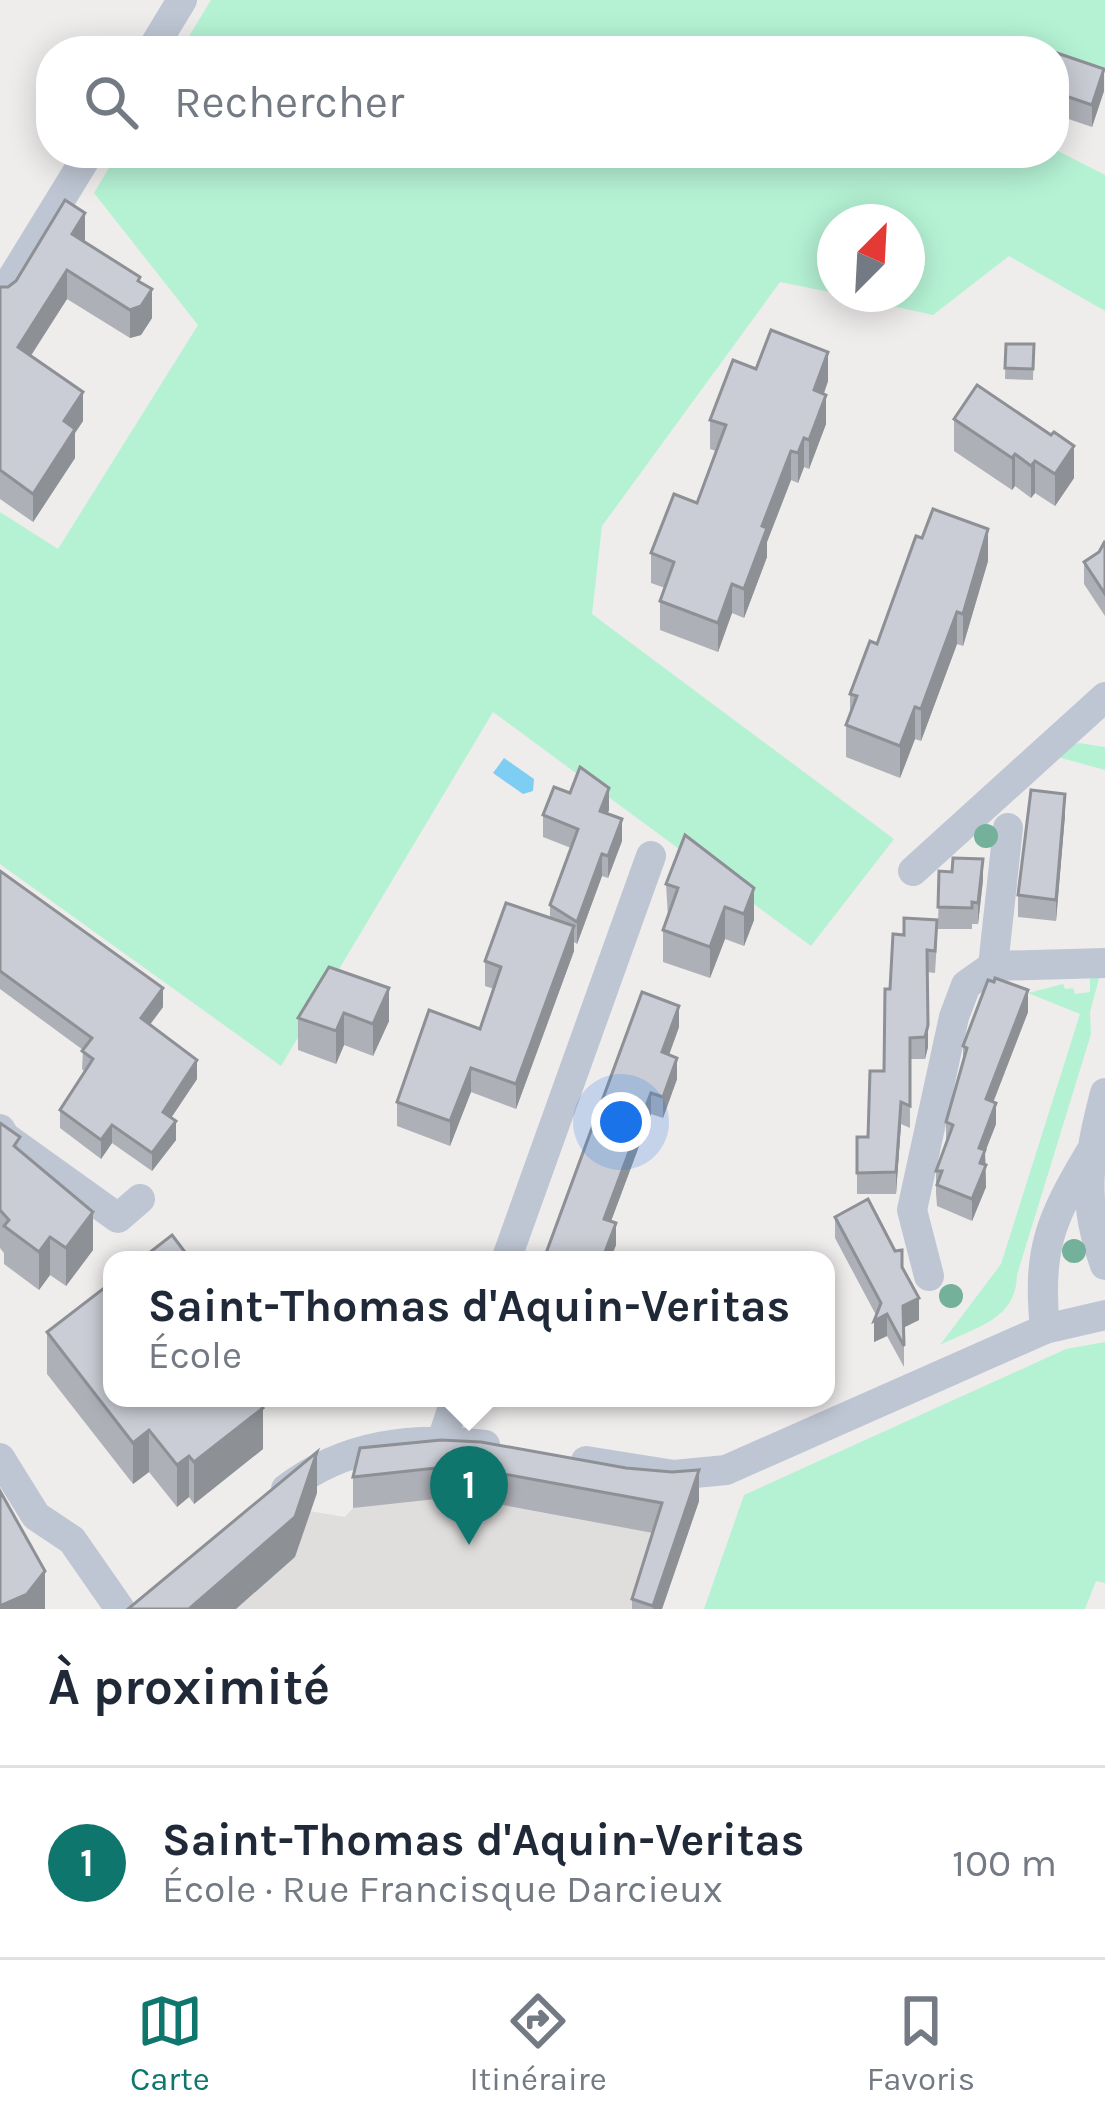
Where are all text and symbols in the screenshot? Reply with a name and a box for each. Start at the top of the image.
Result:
search box [36,36,1069,168]
icon: search [78,69,144,135]
text: Rechercher [174,76,404,128]
north arrow [817,204,925,312]
your location [591,1092,651,1152]
popup [103,1251,835,1407]
text: Saint-Thomas d'Aquin-Veritas [148,1280,790,1332]
text: École [148,1332,242,1378]
pin: 1 [430,1446,508,1545]
text: À proximité [48,1657,330,1717]
text: Saint-Thomas d'Aquin-Veritas [162,1814,804,1866]
text: 1 [80,1840,94,1886]
text: 100 m [952,1840,1057,1886]
text: École · Rue Francisque Darcieux [162,1866,723,1912]
tab: Carte [130,1988,210,2098]
tab: Itinéraire [470,1988,607,2098]
tab: Favoris [867,1988,975,2098]

